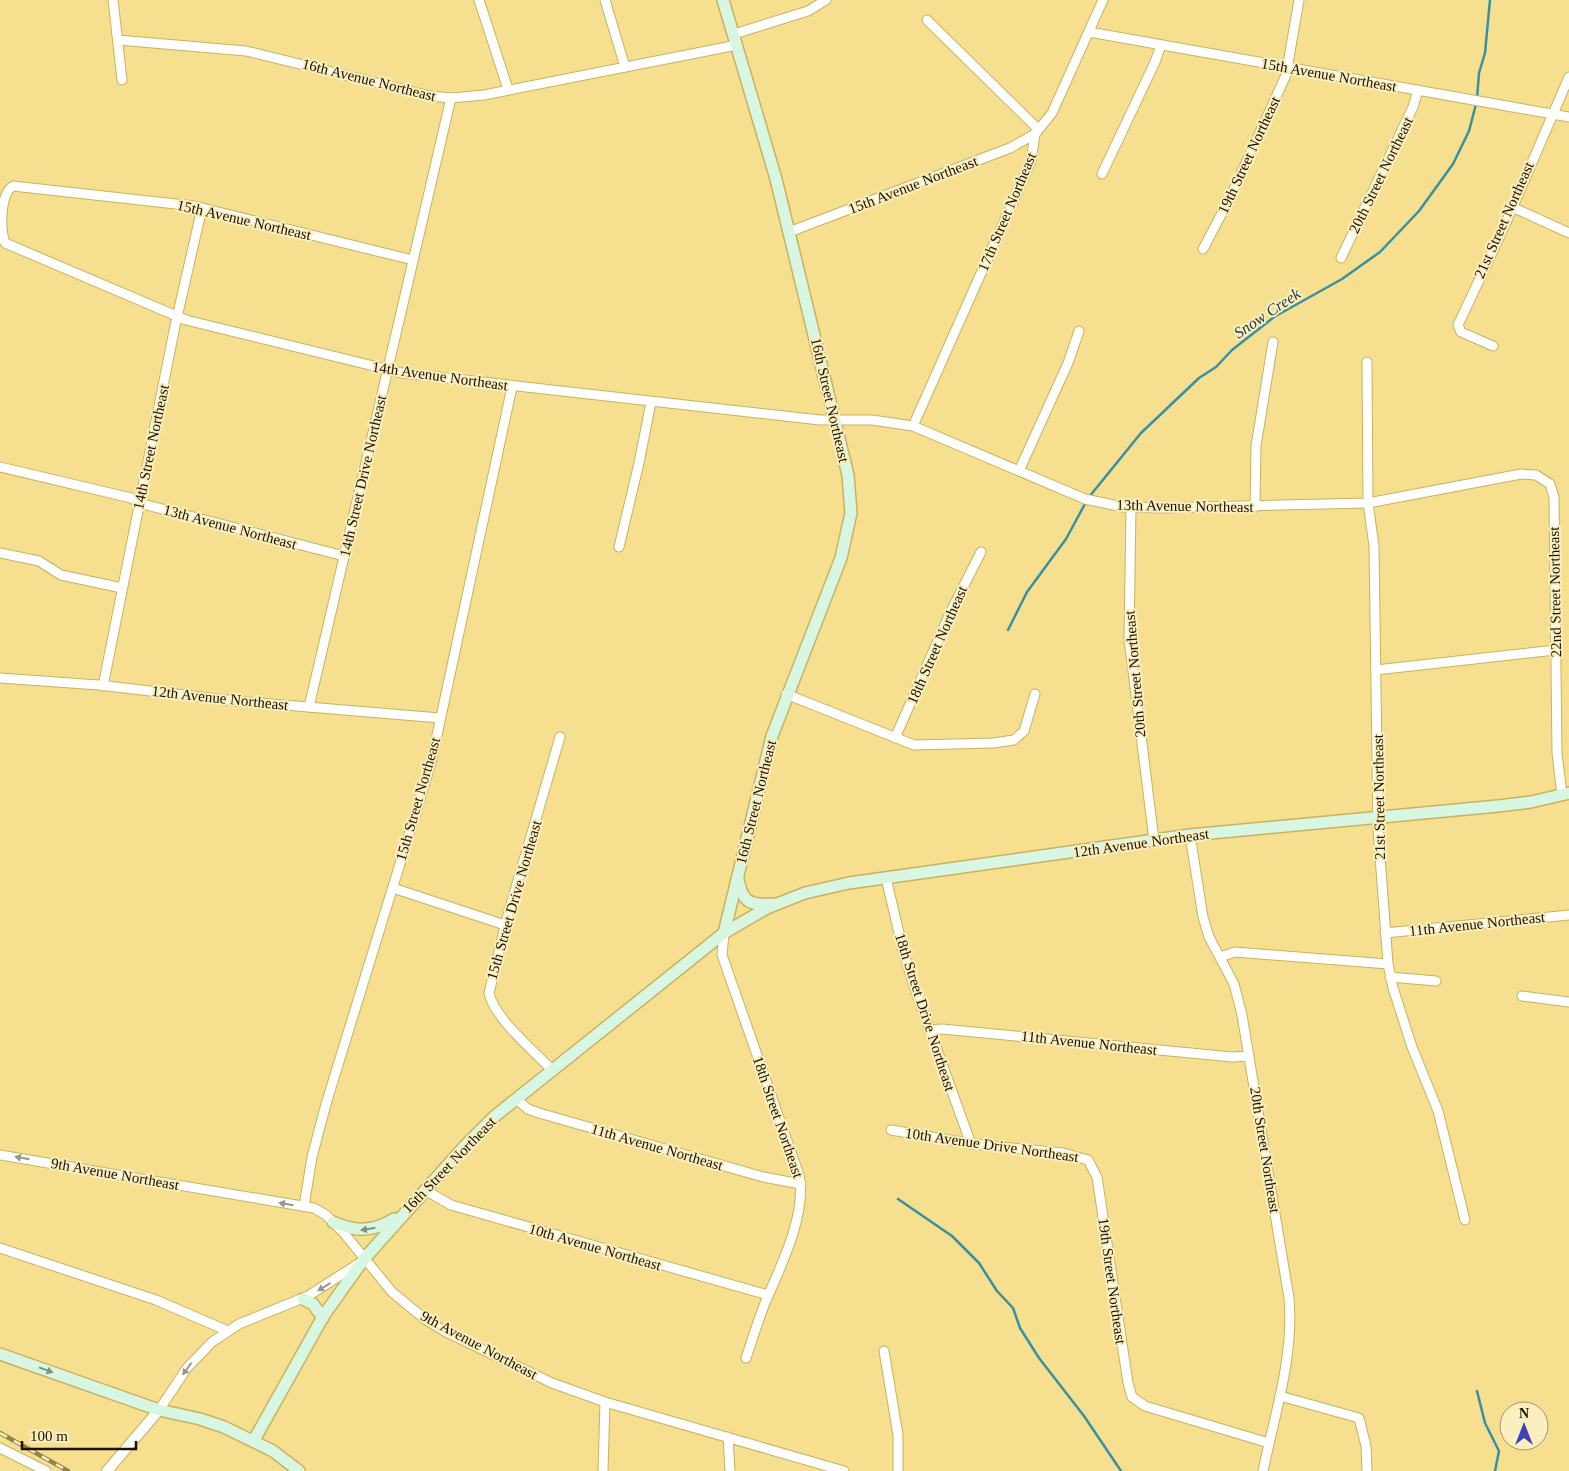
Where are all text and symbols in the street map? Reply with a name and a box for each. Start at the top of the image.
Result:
street label: 15th Avenue Northeast [1260,55,1399,95]
street label: 16th Avenue Northeast [301,56,438,105]
street label: 19th Street Northeast [1215,93,1284,216]
street label: 20th Street Northeast [1346,113,1416,236]
street label: 17th Street Northeast [975,149,1040,274]
street label: 15th Avenue Northeast [846,153,981,217]
street label: 21st Street Northeast [1471,159,1537,281]
street label: 15th Avenue Northeast [175,197,313,243]
water label: Snow Creek [1231,284,1304,341]
street label: 16th Street Northeast [808,336,852,465]
street label: 14th Avenue Northeast [371,359,510,394]
street label: 14th Street Northeast [130,382,172,511]
street label: 14th Street Drive Northeast [337,393,390,558]
street label: 13th Avenue Northeast [1116,497,1255,515]
street label: 13th Avenue Northeast [162,502,299,553]
street label: 22nd Street Northeast [1546,526,1564,658]
street label: 18th Street Northeast [904,583,971,706]
street label: 20th Street Northeast [1121,609,1149,738]
street label: 12th Avenue Northeast [151,683,290,713]
street label: 21st Street Northeast [1370,733,1388,860]
street label: 15th Street Northeast [393,735,443,862]
street label: 16th Street Northeast [733,737,779,866]
street label: 15th Street Drive Northeast [484,818,545,982]
street label: 12th Avenue Northeast [1072,825,1211,860]
street label: 11th Avenue Northeast [1408,909,1547,939]
street label: 18th Street Drive Northeast [892,931,958,1094]
street label: 11th Avenue Northeast [1020,1028,1159,1058]
street label: 18th Street Northeast [750,1054,807,1181]
street label: 20th Street Northeast [1247,1086,1283,1215]
street label: 16th Street Northeast [399,1113,500,1216]
street label: 11th Avenue Northeast [589,1120,726,1174]
street label: 10th Avenue Drive Northeast [904,1125,1081,1165]
one-way arrow [14,1154,30,1162]
street label: 9th Avenue Northeast [50,1155,181,1193]
one-way arrow [277,1199,293,1207]
street label: 19th Street Northeast [1095,1217,1129,1346]
street label: 10th Avenue Northeast [527,1220,664,1274]
one-way arrow [360,1225,376,1233]
one-way arrow [317,1282,330,1291]
street label: 9th Avenue Northeast [418,1307,541,1383]
one-way arrow [182,1362,192,1376]
one-way arrow [39,1366,54,1374]
north arrow [1499,1401,1549,1451]
text: N [1519,1406,1529,1421]
scale bar [22,1418,136,1450]
text: 100 m [30,1428,68,1444]

